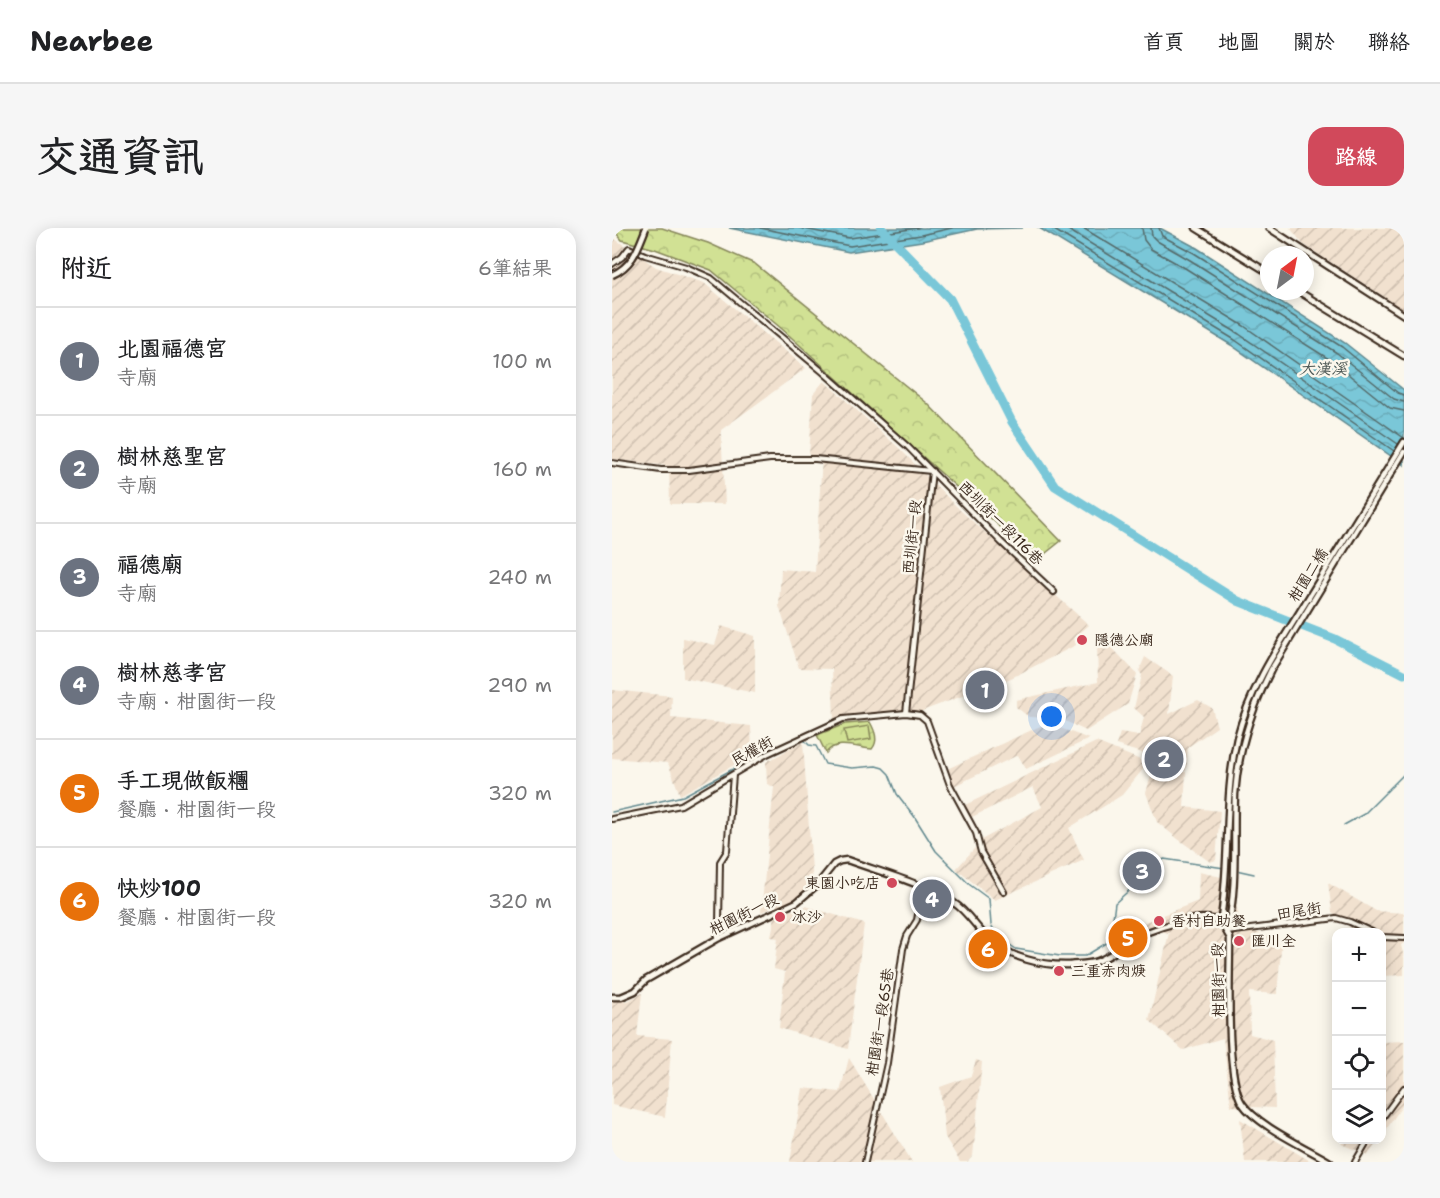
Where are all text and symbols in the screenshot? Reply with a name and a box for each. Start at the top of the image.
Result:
text: Nearbee [30,22,153,60]
text: 首頁 [1143,28,1185,56]
text: 地圖 [1218,28,1260,56]
text: 關於 [1293,28,1335,56]
text: 聯絡 [1368,28,1410,56]
button: 路線 [1308,127,1404,186]
text: 交通資訊 [36,128,204,184]
north arrow [1260,246,1314,300]
text: 附近 [60,250,112,285]
text: 6筆結果 [478,255,552,281]
text: 北園福德宮 [117,334,227,363]
text: 1 [75,348,84,374]
text: 100 m [492,348,552,374]
water label: 大漢溪 [1299,358,1348,379]
text: 寺廟 [117,364,157,390]
text: 樹林慈聖宮 [117,442,227,471]
text: 2 [73,456,87,482]
text: 160 m [493,456,552,482]
text: 寺廟 [117,472,157,498]
street label: 西圳街一段116巷 [954,476,1048,570]
street label: 西圳街一段 [898,499,926,575]
street label: 柑園二橋 [1284,544,1332,606]
text: 福德廟 [117,550,183,579]
text: 3 [73,564,87,590]
text: 240 m [487,564,552,590]
text: 寺廟 [117,580,157,606]
place label: 隱德公廟 [1094,630,1154,650]
marker: 隱德公廟 [1075,633,1089,647]
text: 樹林慈孝宮 [117,658,227,687]
pin: 1 [966,668,1004,712]
text: 4 [73,672,87,698]
text: 290 m [487,672,552,698]
text: 寺廟 · 柑園街一段 [117,688,276,714]
your location [1037,702,1066,731]
street label: 民權街 [727,731,777,771]
pin: 2 [1144,736,1184,782]
text: 手工現做飯糰 [117,766,249,795]
text: 5 [73,780,86,806]
text: 320 m [488,780,552,806]
text: 餐廳 · 柑園街一段 [117,796,276,822]
pin: 3 [1122,848,1162,894]
place label: 東園小吃店 [805,873,880,893]
text: 快炒100 [117,874,201,903]
marker: 東園小吃店 [885,876,899,890]
pin: 4 [912,876,952,922]
text: 6 [73,888,87,914]
text: 320 m [488,888,552,914]
street label: 柑園街一段 [706,889,782,939]
street label: 田尾街 [1275,898,1323,924]
text: 餐廳 · 柑園街一段 [117,904,276,930]
place label: 冰沙 [792,907,822,927]
marker: 冰沙 [773,910,787,924]
place label: 香村自助餐 [1171,911,1246,931]
marker: 香村自助餐 [1152,914,1166,928]
pin: 5 [1108,916,1148,960]
pin: 6 [968,926,1007,972]
map controls [1332,928,1386,1144]
button: + [1332,928,1386,982]
place label: 匯川全 [1251,931,1296,951]
marker: 匯川全 [1232,934,1246,948]
street label: 柑園街一段 [1207,942,1229,1018]
place label: 三重赤肉焿 [1071,961,1146,981]
marker: 三重赤肉焿 [1052,964,1066,978]
street label: 柑園街一段65巷 [862,967,898,1077]
button: − [1332,982,1386,1036]
button: locate [1332,1036,1386,1090]
button: layers [1332,1090,1386,1144]

